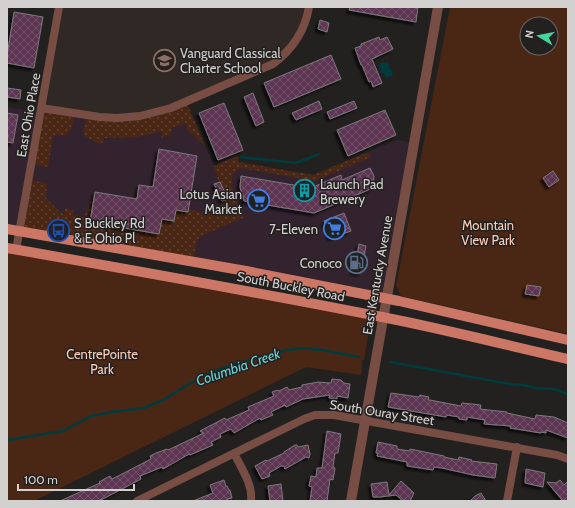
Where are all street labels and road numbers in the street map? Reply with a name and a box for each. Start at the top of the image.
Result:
street label: East Ohio Place [13,71,43,158]
street label: East Kentucky Avenue [359,214,395,336]
street label: South Buckley Road [236,268,346,304]
street label: South Ouray Street [329,396,436,428]

